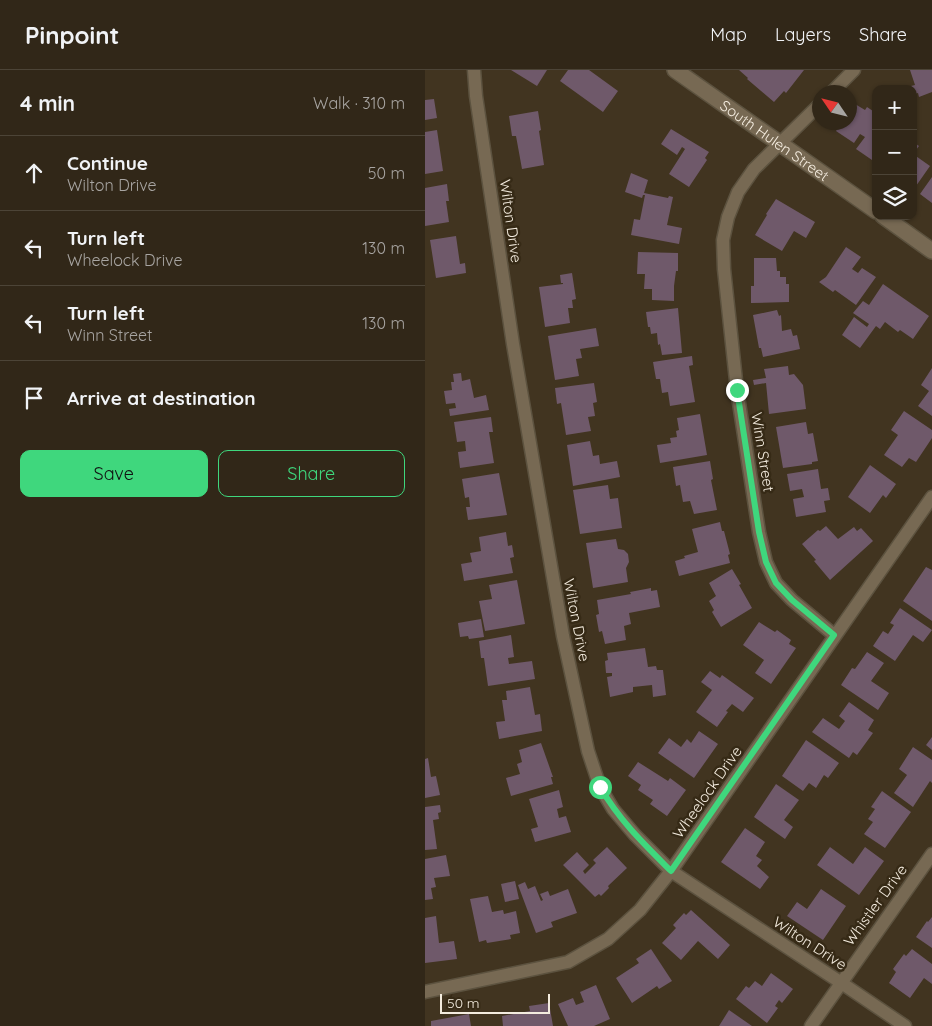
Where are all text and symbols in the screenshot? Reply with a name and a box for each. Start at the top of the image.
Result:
text: Pinpoint [25,20,119,50]
text: Map [710,23,747,46]
text: Layers [775,23,831,46]
text: Share [859,23,907,46]
north arrow [812,85,857,130]
map controls [872,85,917,220]
button: + [872,85,917,130]
text: 4 min [20,90,75,116]
text: Walk · 310 m [313,93,405,113]
street label: South Hulen Street [717,95,833,185]
button: − [872,130,917,175]
text: Continue [67,151,148,175]
icon: ahead [20,159,48,187]
text: 50 m [368,163,405,183]
text: Wilton Drive [67,175,157,195]
button: layers [872,175,917,220]
street label: Wilton Drive [496,178,526,264]
text: Turn left [67,226,145,250]
icon: left [20,234,48,262]
text: 130 m [362,238,405,258]
text: Wheelock Drive [67,250,183,270]
text: Turn left [67,301,145,325]
icon: left [20,309,48,337]
text: 130 m [362,313,405,333]
text: Winn Street [67,325,152,345]
route end [726,379,749,402]
icon: arrive [20,384,48,412]
text: Arrive at destination [67,386,256,410]
street label: Winn Street [747,411,779,493]
button: Save [20,450,208,497]
button: Share [218,450,405,497]
street label: Wilton Drive [560,577,594,663]
street label: Wheelock Drive [668,742,746,842]
route start [589,776,612,799]
street label: Whistler Drive [839,861,911,949]
street label: Wilton Drive [770,912,850,974]
scale bar [440,991,550,1014]
text: 50 m [447,994,480,1012]

